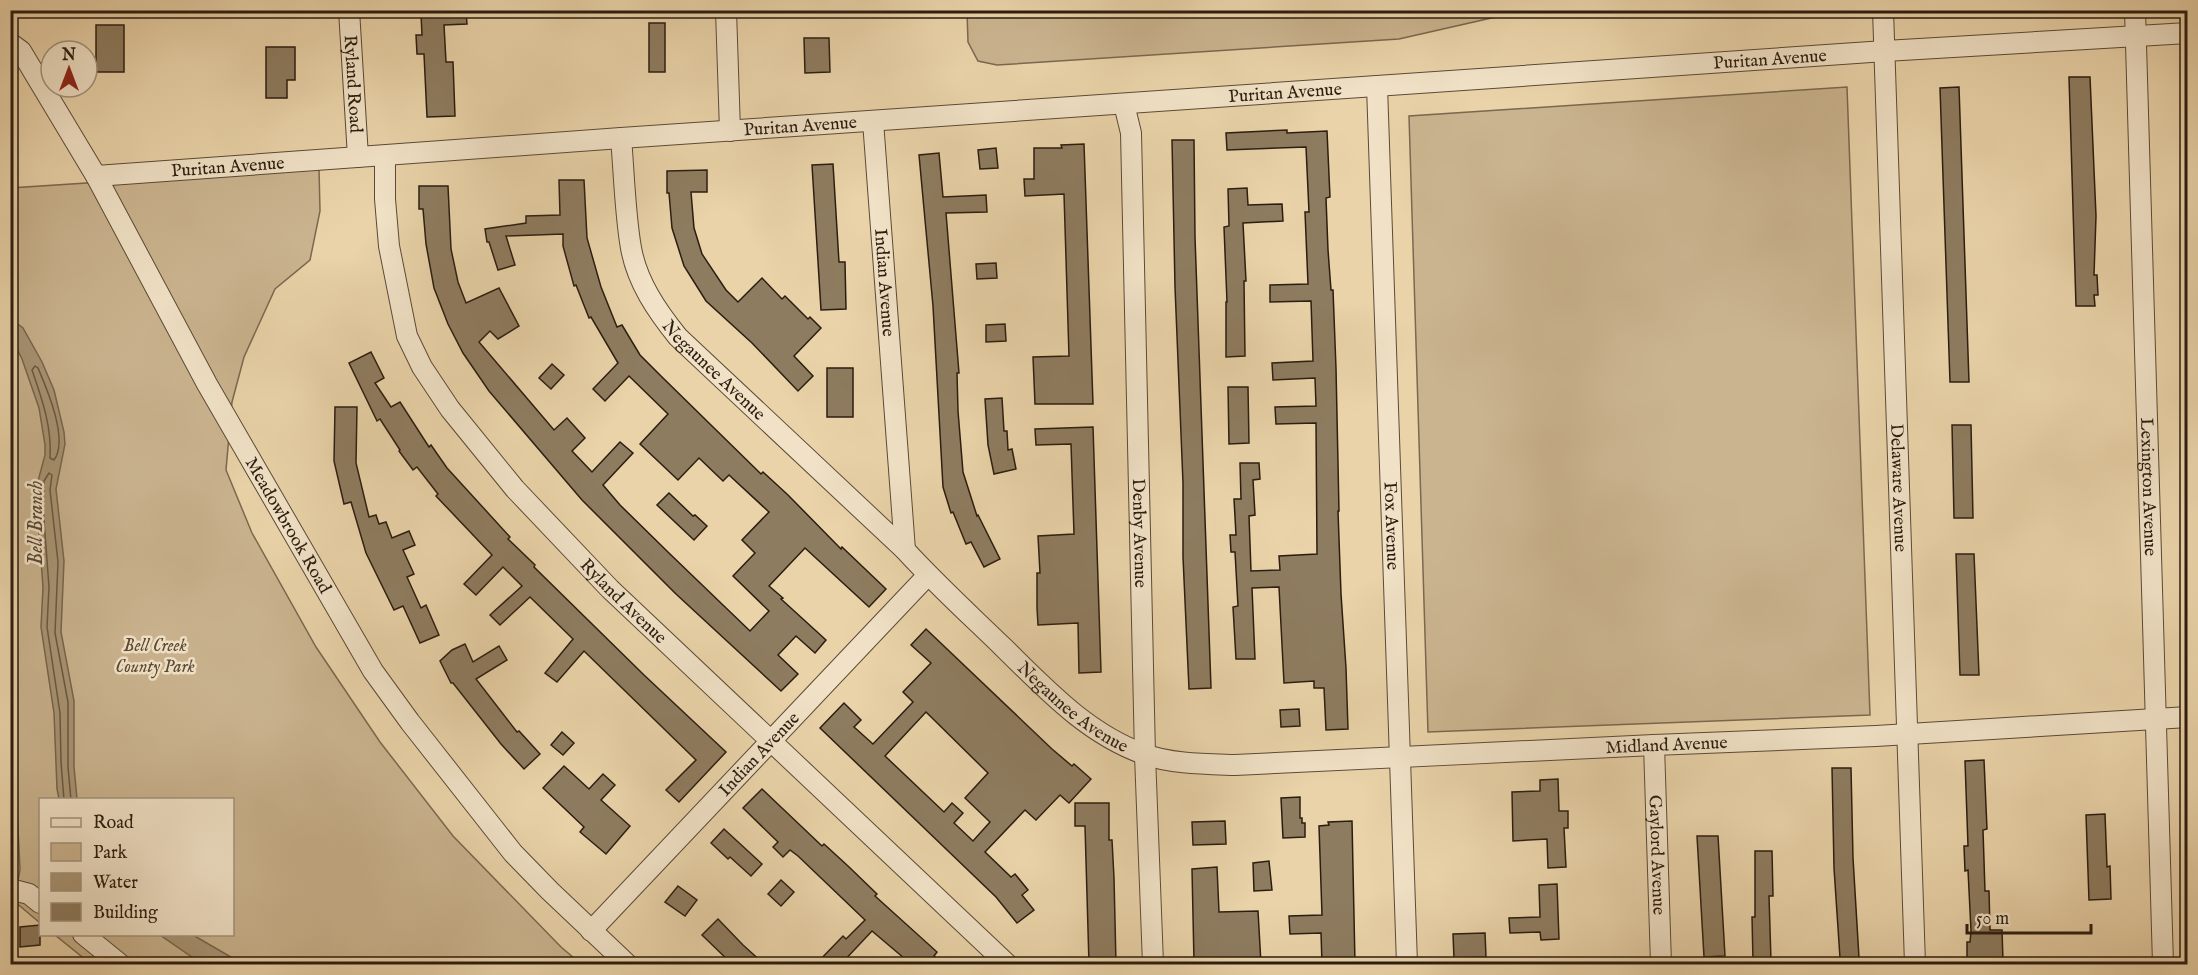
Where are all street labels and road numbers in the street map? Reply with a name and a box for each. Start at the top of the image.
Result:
street label: Ryland Road [338,34,367,134]
street label: Puritan Avenue [1713,45,1828,76]
street label: Puritan Avenue [1228,78,1343,109]
street label: Puritan Avenue [743,112,858,143]
street label: Puritan Avenue [170,152,285,184]
street label: Indian Avenue [868,228,899,337]
street label: Negaunee Avenue [656,316,770,426]
street label: Lexington Avenue [2134,417,2161,556]
street label: Delaware Avenue [1884,423,1911,552]
street label: Meadowbrook Road [239,453,336,598]
street label: Denby Avenue [1126,478,1151,588]
street label: Fox Avenue [1378,481,1404,570]
street label: Ryland Avenue [574,554,671,650]
street label: Negaunee Avenue [1012,657,1131,759]
street label: Indian Avenue [714,708,805,802]
street label: Midland Avenue [1605,732,1728,760]
street label: Gaylord Avenue [1643,794,1669,915]

